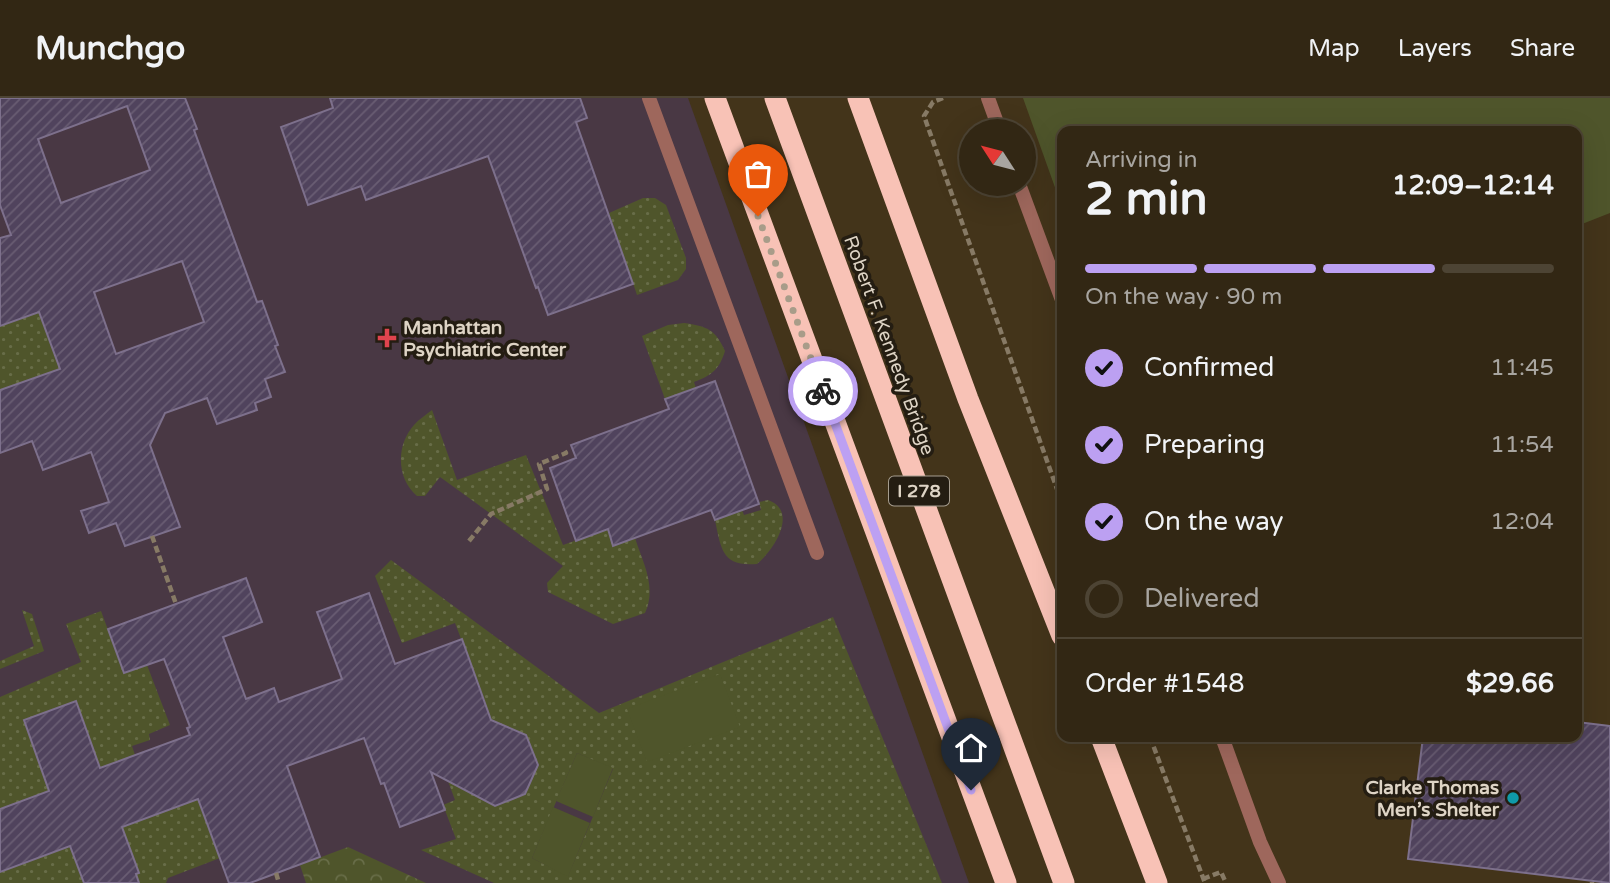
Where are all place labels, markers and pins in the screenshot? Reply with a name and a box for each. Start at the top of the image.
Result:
pin [728,144,788,216]
place label: Manhattan Psychiatric Center [403,317,567,362]
marker: Manhattan Psychiatric Center [377,328,397,348]
pin [941,718,1001,790]
place label: Clarke Thomas Men’s Shelter [1365,777,1500,821]
marker: Clarke Thomas Men’s Shelter [1505,790,1521,806]

